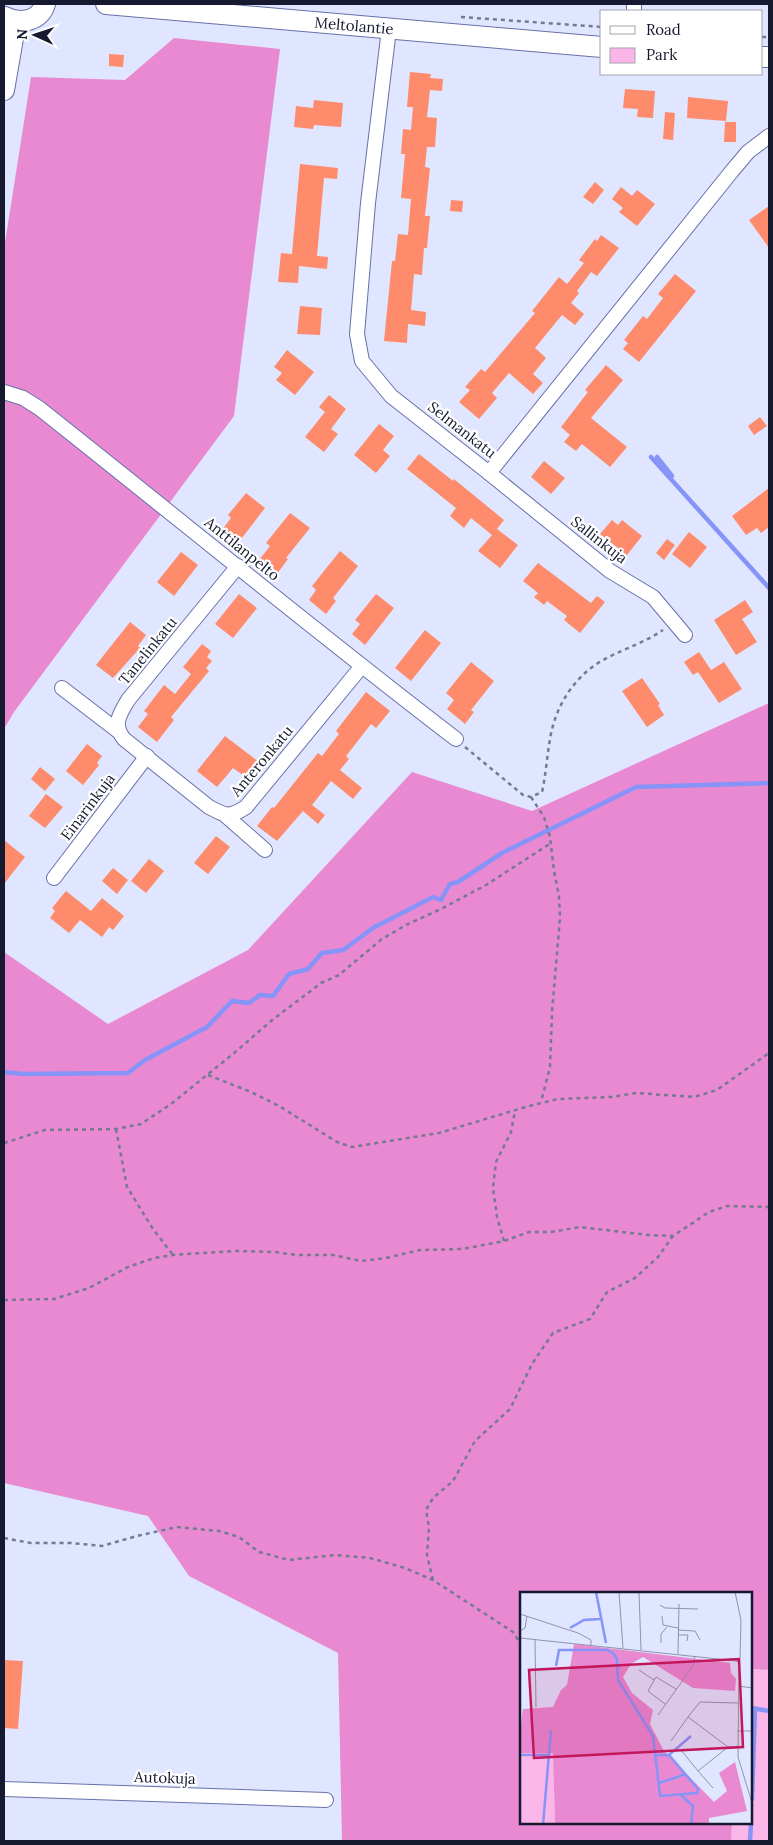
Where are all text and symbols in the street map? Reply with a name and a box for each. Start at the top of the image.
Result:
north arrow [10,10,60,60]
legend [600,10,763,75]
street label: Meltolantie [314,13,394,38]
text: Road [646,20,681,39]
text: N [13,28,31,40]
text: Park [646,45,677,64]
street label: Selmankatu [424,397,500,462]
street label: Anttilanpelto [200,512,284,585]
street label: Sallinkuja [567,512,632,568]
street label: Tanelinkatu [114,613,181,689]
street label: Anteronkatu [226,721,297,801]
street label: Einarinkuja [56,769,119,844]
inset map [520,1592,753,1825]
street label: Autokuja [133,1767,196,1788]

